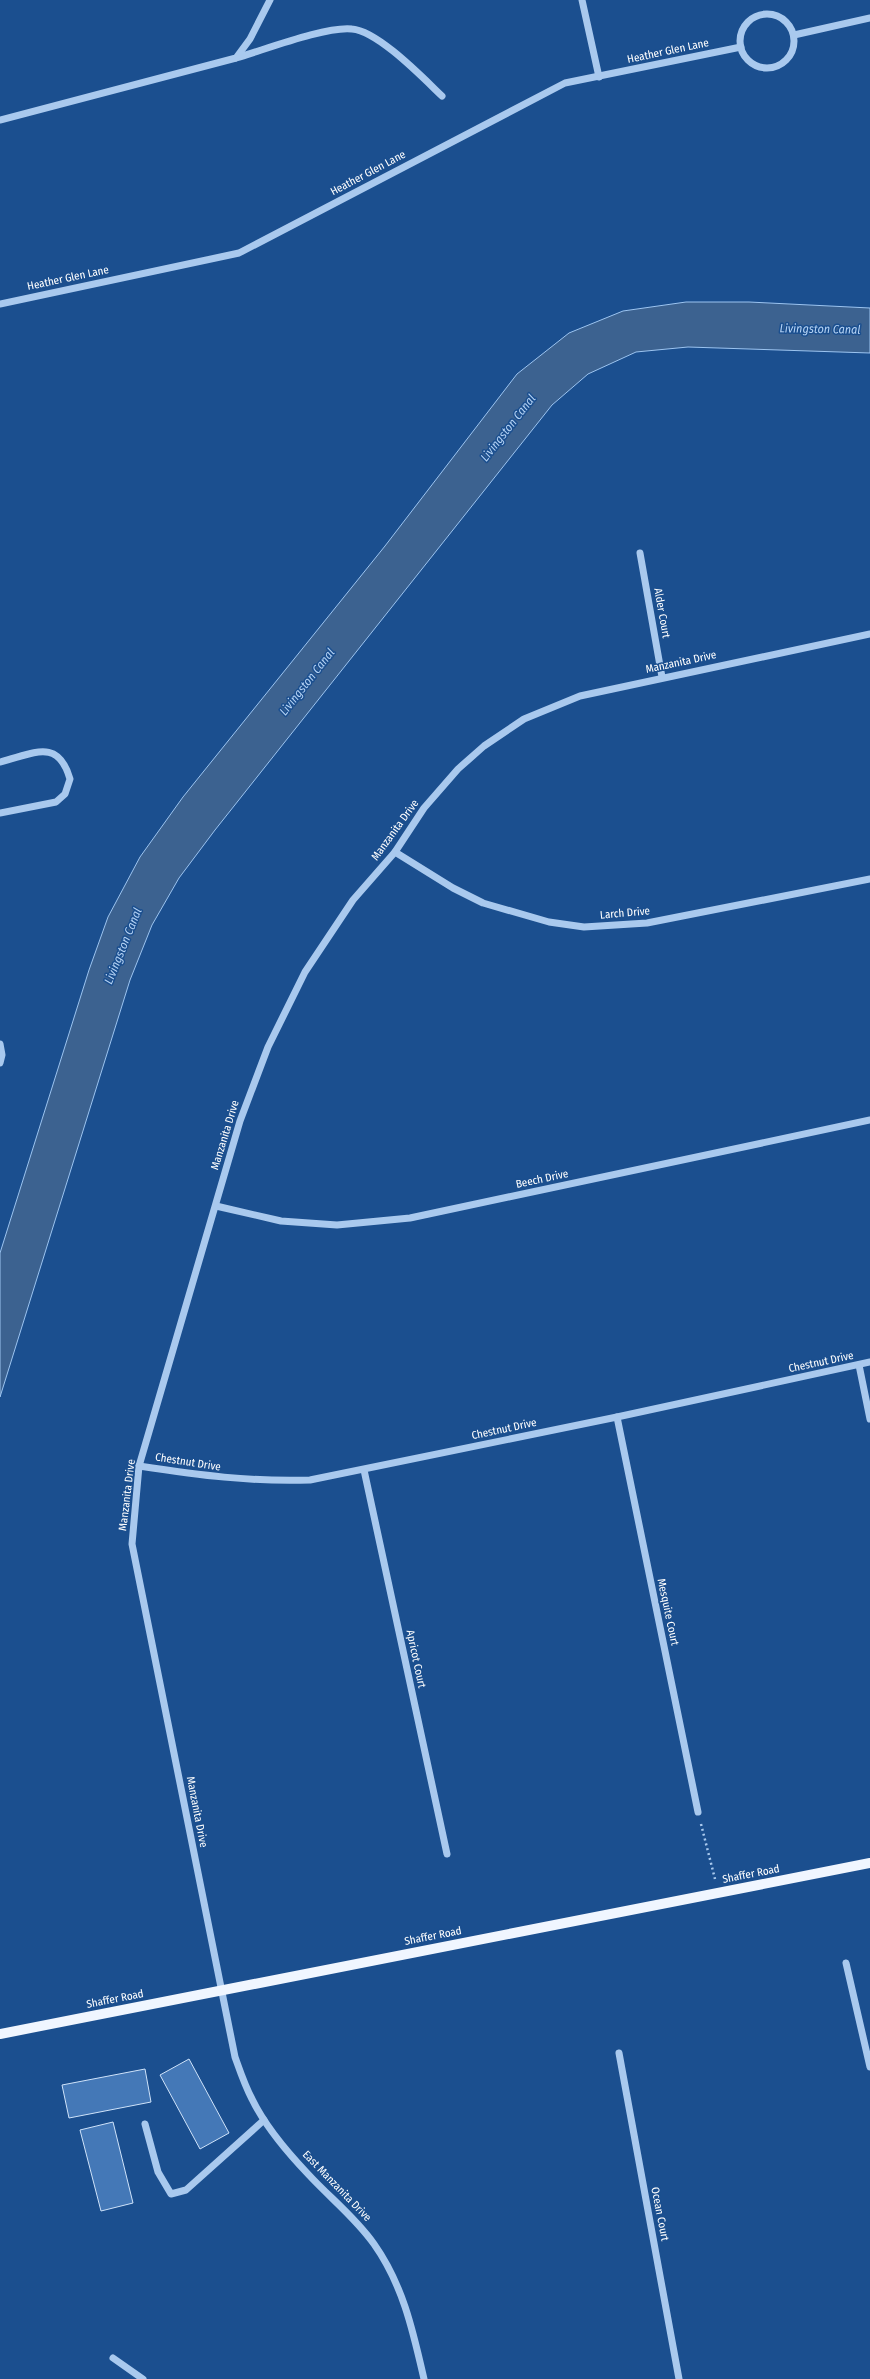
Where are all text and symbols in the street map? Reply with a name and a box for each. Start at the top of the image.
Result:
street label: Heather Glen Lane [626,36,710,66]
street label: Heather Glen Lane [328,148,408,198]
street label: Heather Glen Lane [26,263,110,293]
water label: Livingston Canal [779,321,861,337]
water label: Livingston Canal [478,392,538,464]
street label: Alder Court [651,587,673,640]
water label: Livingston Canal [277,646,337,718]
street label: Manzanita Drive [644,648,718,676]
street label: Manzanita Drive [369,797,421,863]
street label: Larch Drive [599,904,651,922]
water label: Livingston Canal [101,906,145,986]
street label: Manzanita Drive [208,1099,242,1171]
street label: Beech Drive [515,1167,569,1191]
street label: Chestnut Drive [787,1349,855,1375]
street label: Chestnut Drive [470,1416,538,1442]
street label: Chestnut Drive [154,1450,222,1474]
street label: Manzanita Drive [116,1458,138,1532]
street label: Mesquite Court [655,1577,682,1647]
street label: Apricot Court [404,1629,429,1690]
street label: Manzanita Drive [184,1775,210,1849]
street label: Shaffer Road [721,1862,781,1886]
street label: Shaffer Road [403,1924,463,1948]
street label: Shaffer Road [85,1987,145,2011]
street label: East Manzanita Drive [300,2148,374,2224]
street label: Ocean Court [648,2186,672,2243]

